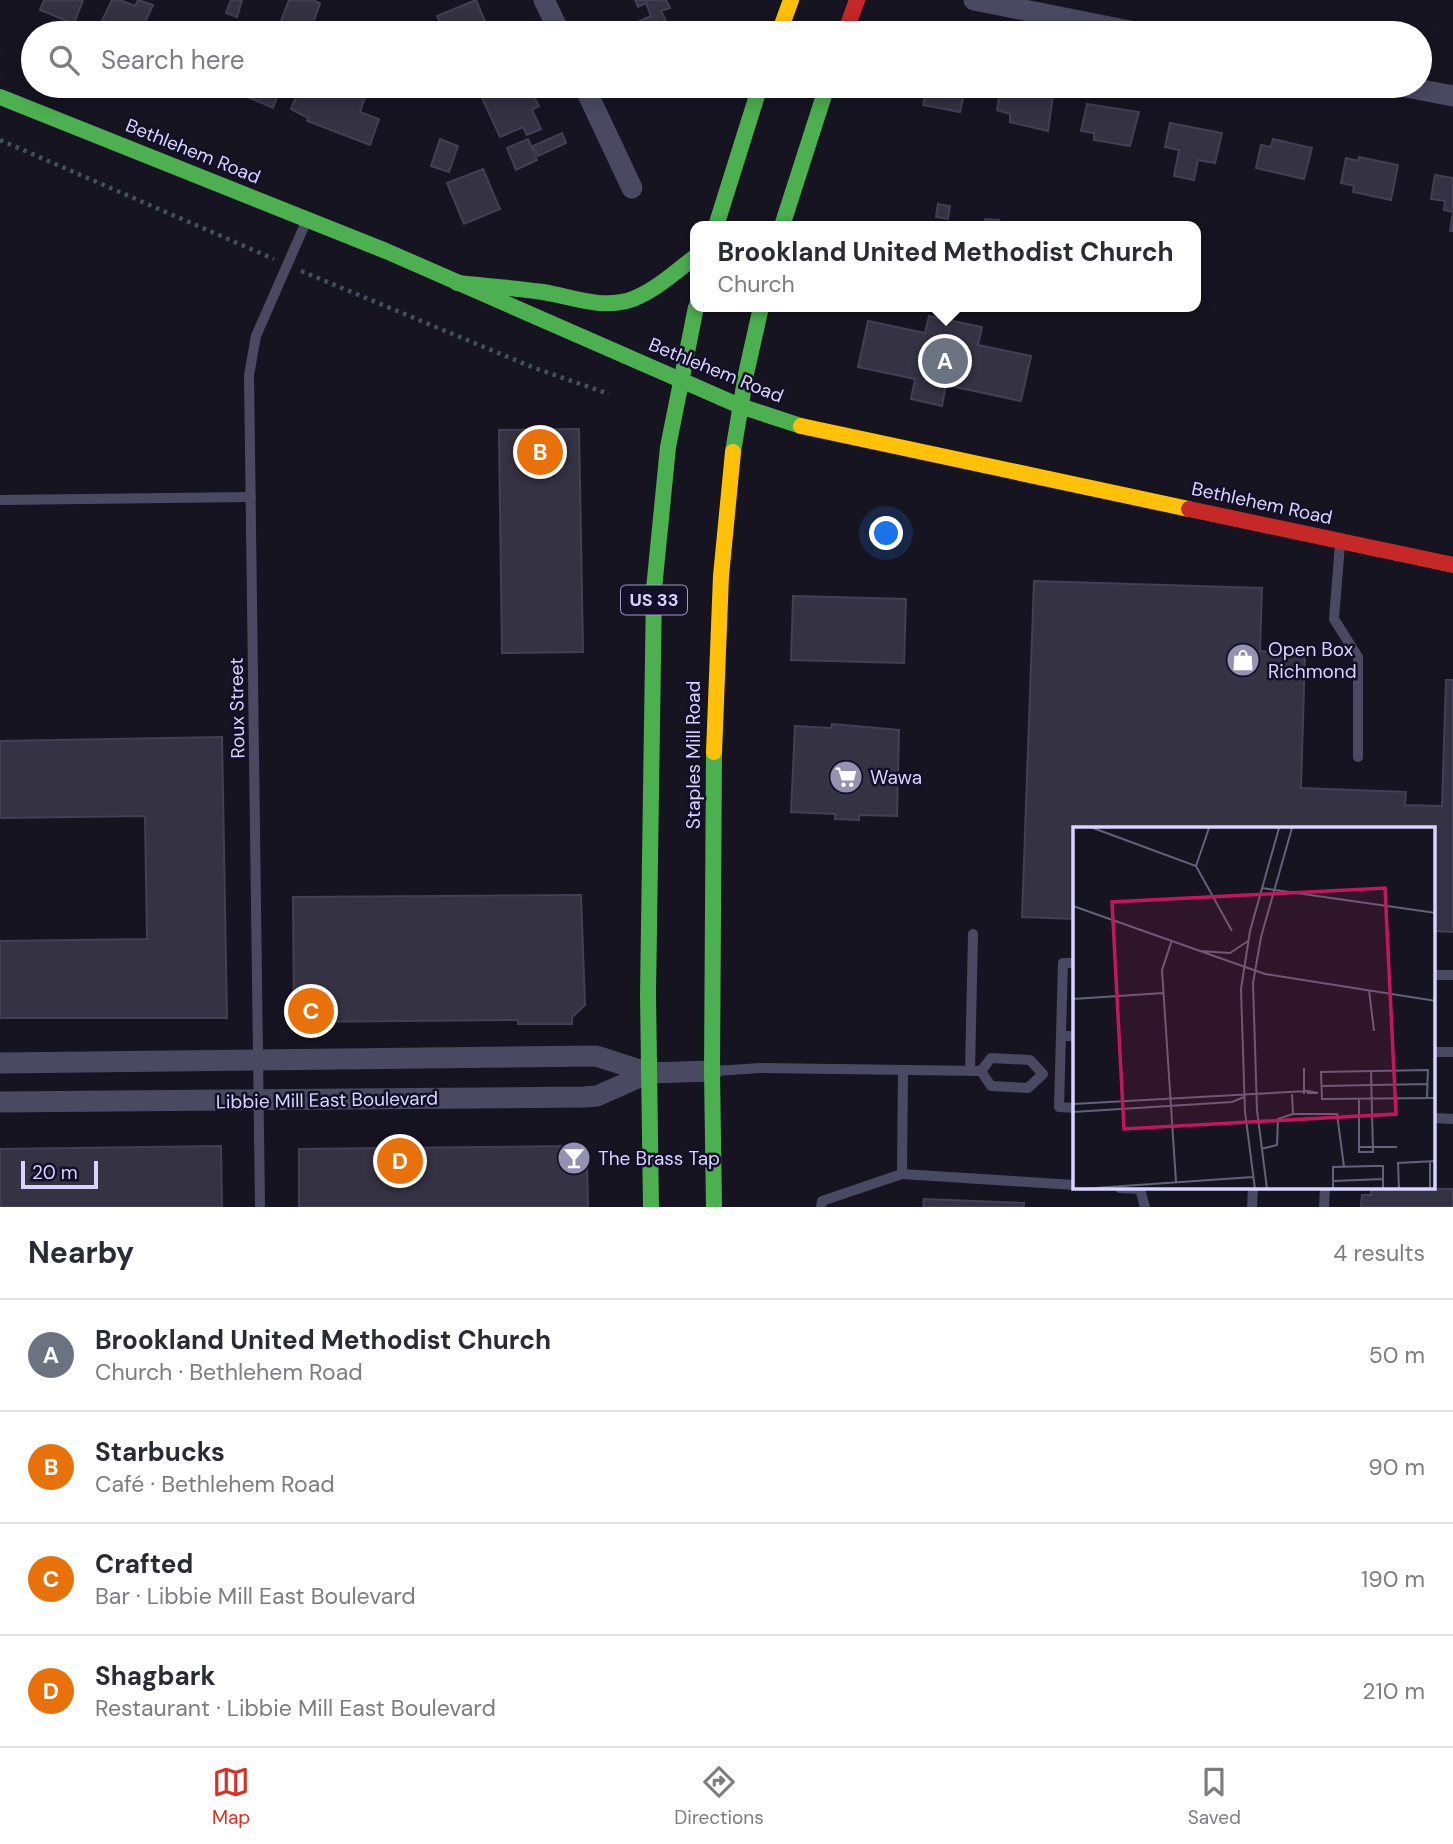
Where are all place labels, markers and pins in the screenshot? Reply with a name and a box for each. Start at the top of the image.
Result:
pin: A [922,335,968,387]
pin: B [517,426,563,478]
place label: Open Box Richmond [1268,637,1357,684]
shop icon: Open Box Richmond [1224,641,1262,679]
supermarket icon: Wawa [827,758,865,796]
place label: Wawa [870,765,922,790]
pin: C [288,985,334,1037]
pin: D [377,1135,423,1187]
bar icon: The Brass Tap [555,1139,593,1177]
place label: The Brass Tap [598,1146,720,1171]

